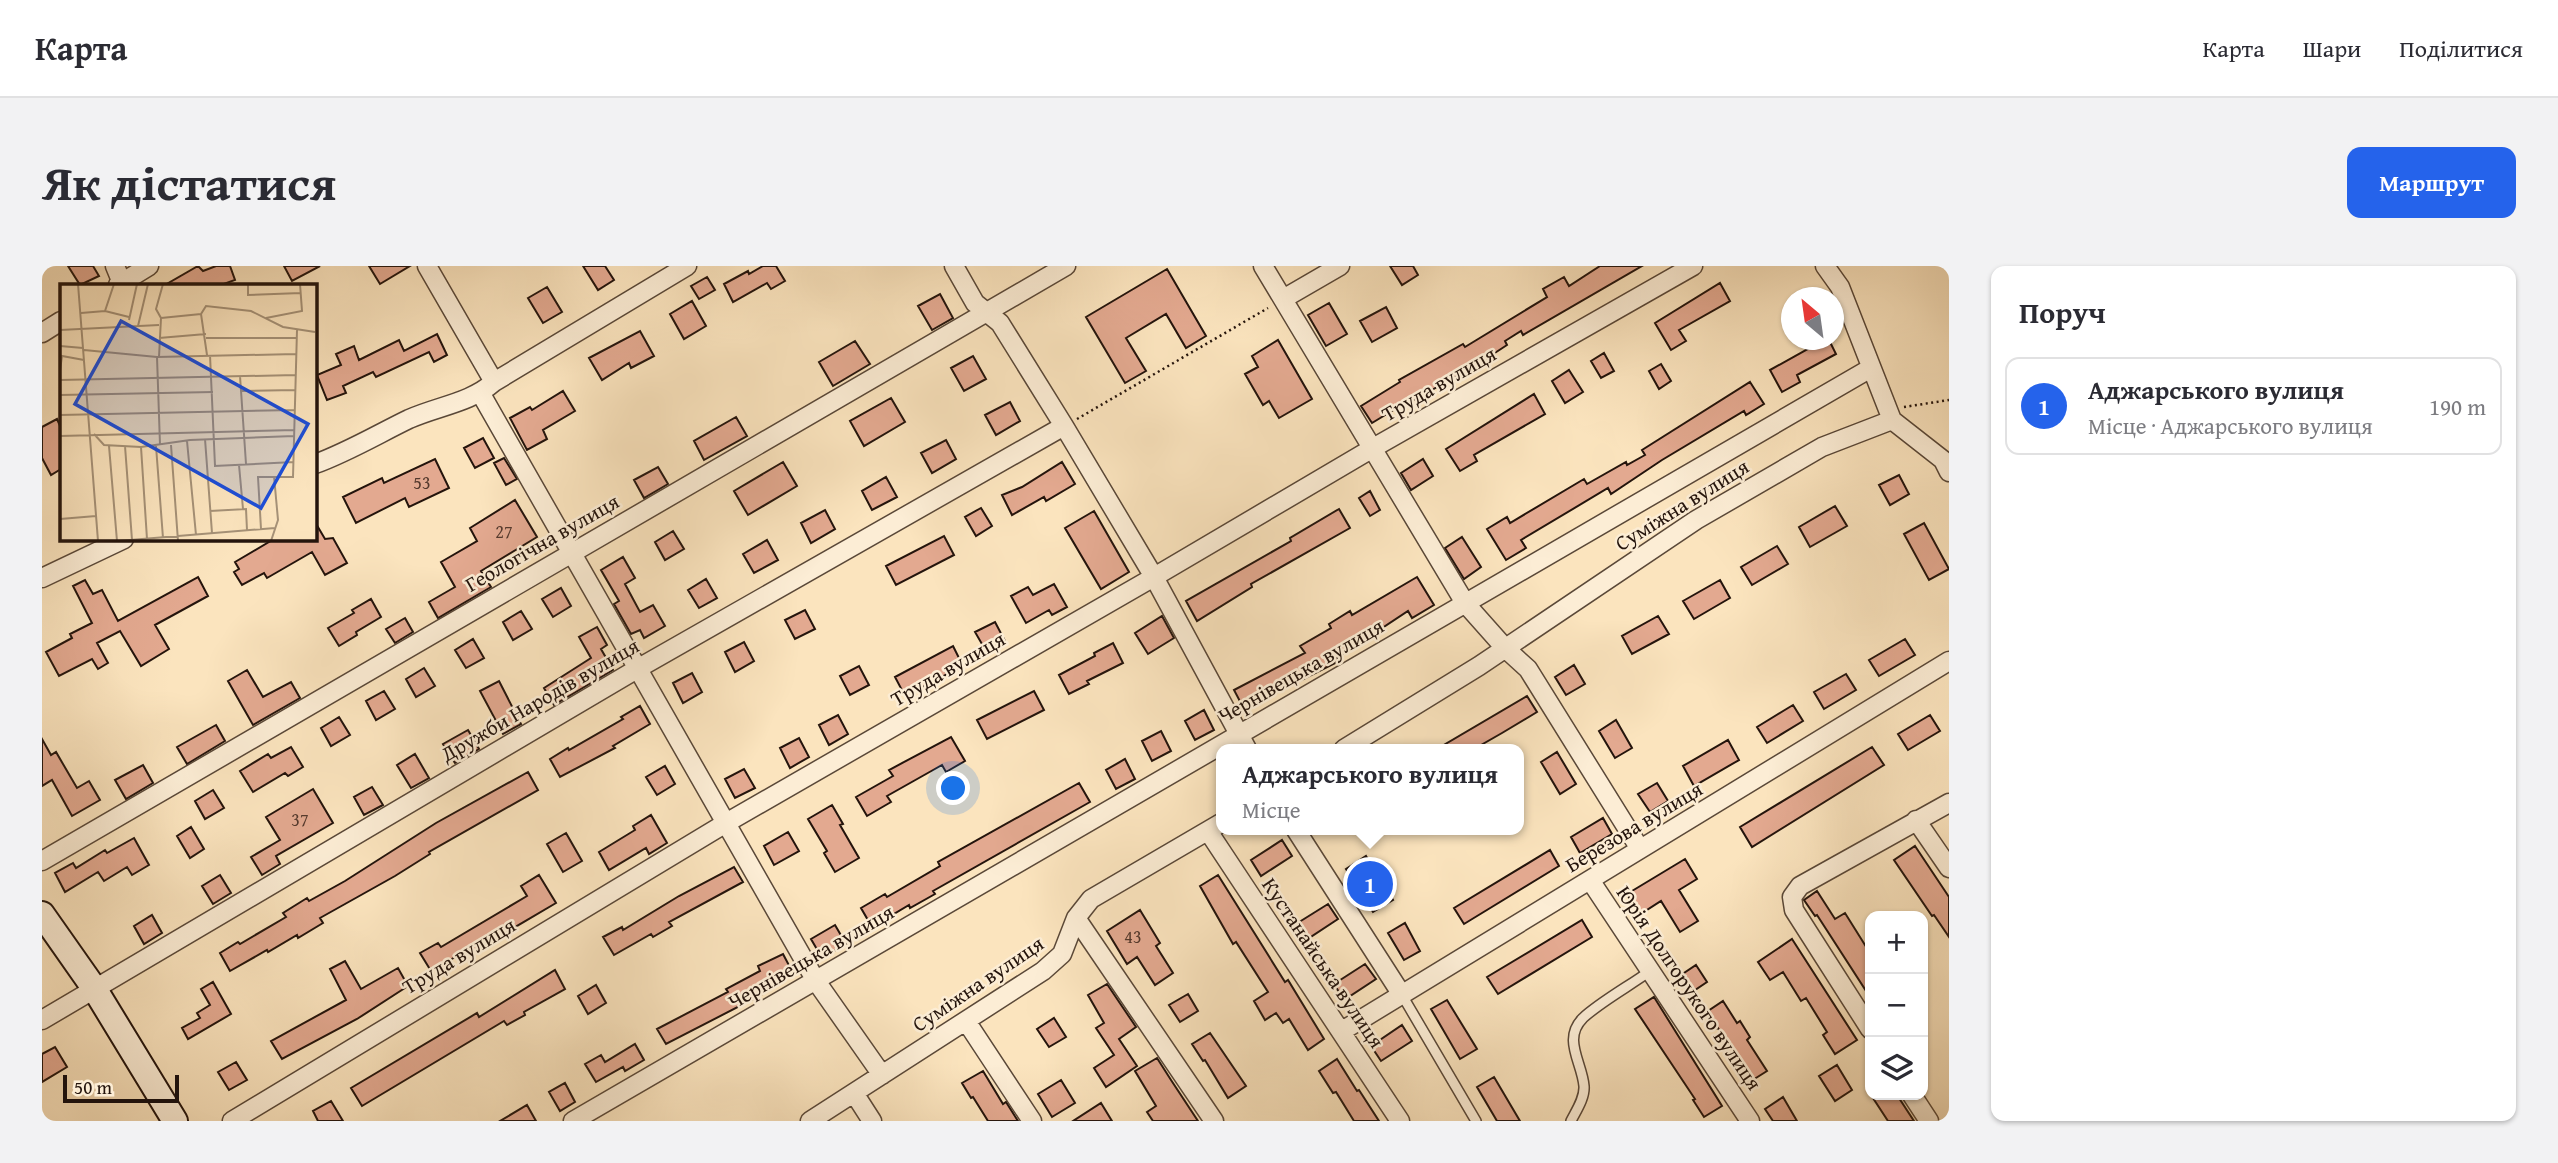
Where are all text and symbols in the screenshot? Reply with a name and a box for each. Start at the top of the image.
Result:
text: Карта [35,24,127,72]
text: Карта [2202,31,2265,66]
text: Шари [2303,31,2361,66]
text: Поділитися [2399,31,2523,66]
text: Як дістатися [42,146,336,218]
button: Маршрут [2347,147,2516,218]
inset map [60,284,317,541]
north arrow [1781,287,1844,350]
text: Поруч [2019,290,2106,334]
street label: Труда вулиця [1376,338,1502,429]
text: Аджарського вулиця [2088,370,2344,409]
text: 1 [2038,390,2050,423]
text: 190 m [2429,390,2486,423]
text: Місце · Аджарського вулиця [2088,409,2373,442]
street label: Суміжна вулиця [1609,451,1755,558]
house number: 53 [413,469,431,496]
street label: Геологічна вулиця [459,486,625,599]
house number: 27 [495,518,513,545]
street label: Чернівецька вулиця [1212,610,1390,731]
street label: Труда вулиця [885,623,1011,714]
street label: Дружби Народів вулиця [434,630,645,770]
popup [1216,744,1524,835]
text: Аджарського вулиця [1242,754,1498,793]
your location [936,771,970,805]
street label: Березова вулиця [1559,773,1709,880]
text: Місце [1242,793,1301,826]
house number: 37 [291,806,309,833]
pin: 1 [1347,858,1393,910]
street label: Кустанайська вулиця [1255,871,1392,1055]
street label: Юрія Долгорукого вулиця [1609,879,1770,1097]
street label: Чернівецька вулиця [722,896,900,1017]
street label: Труда вулиця [396,909,522,1002]
map controls [1865,911,1928,1100]
button: + [1865,911,1928,974]
house number: 43 [1124,923,1142,950]
street label: Суміжна вулиця [906,928,1050,1039]
button: − [1865,974,1928,1037]
button: layers [1865,1037,1928,1100]
scale bar [63,1072,178,1104]
text: 50 m [74,1073,112,1101]

